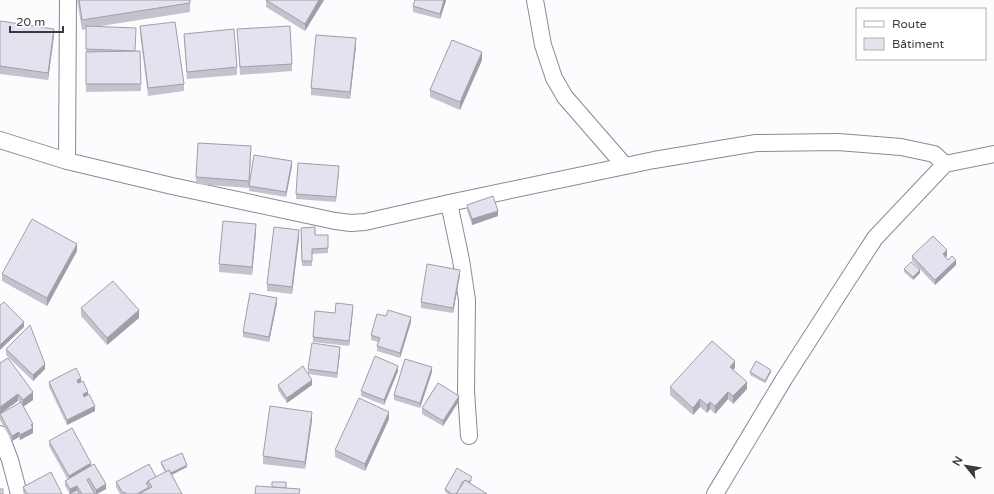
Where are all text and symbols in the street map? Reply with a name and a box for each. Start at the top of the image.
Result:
scale bar [10,8,63,34]
legend [856,8,986,60]
text: 20 m [16,15,45,29]
text: Route [892,17,927,31]
text: Bâtiment [892,37,944,51]
north arrow [946,446,986,486]
text: N [950,454,966,468]

